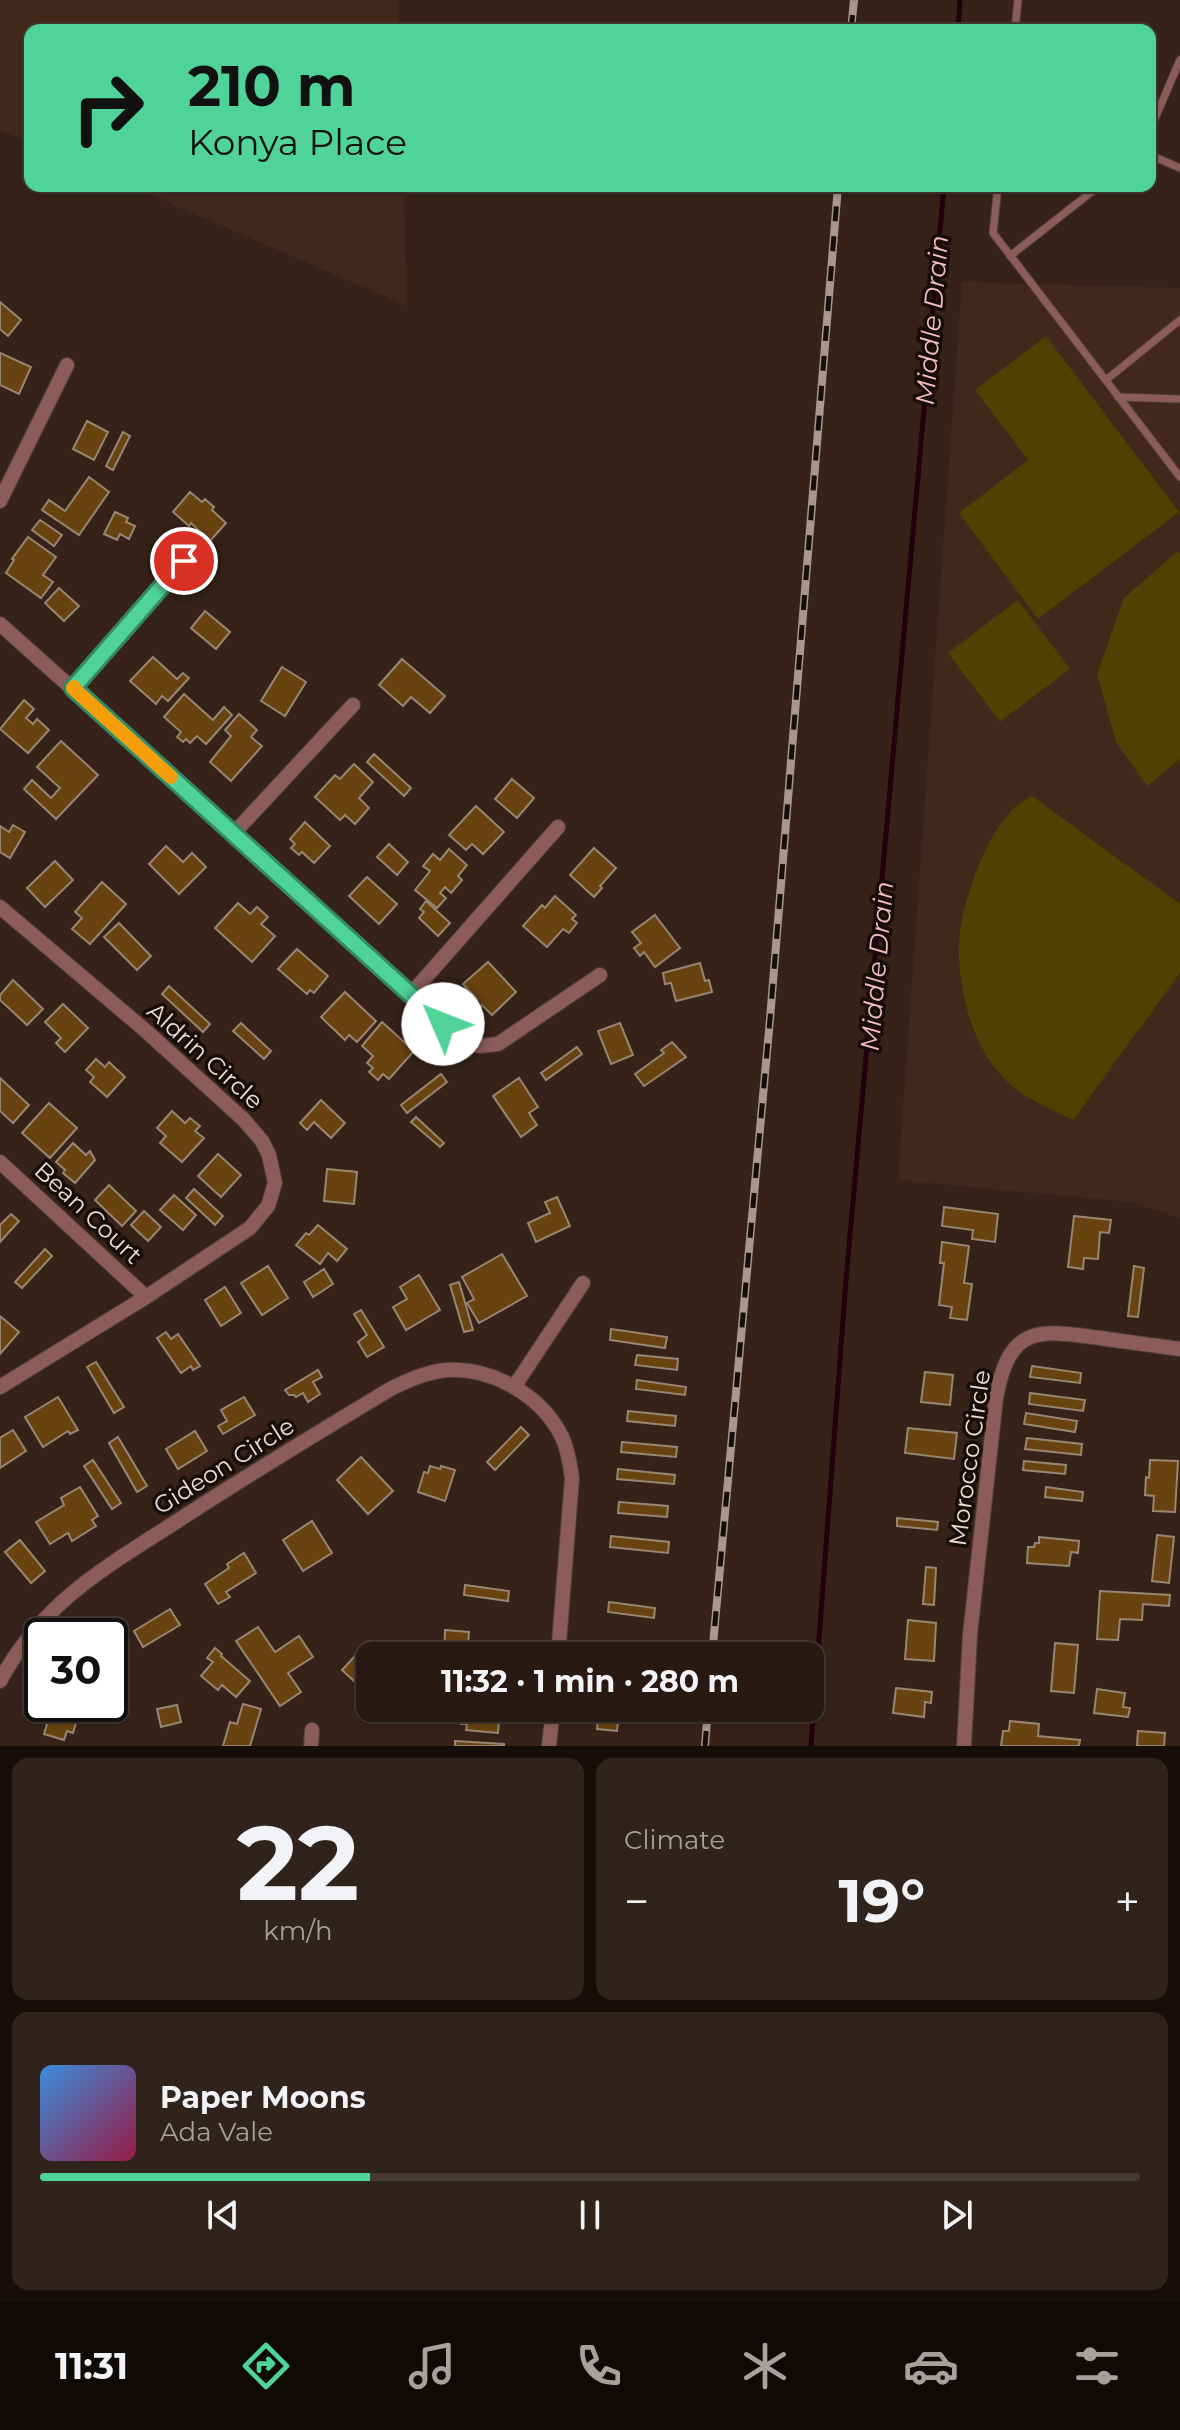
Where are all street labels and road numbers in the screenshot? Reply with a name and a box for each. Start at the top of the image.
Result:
street label: Aldrin Circle [142,996,269,1115]
street label: Bean Court [29,1156,148,1270]
street label: Morocco Circle [943,1368,996,1548]
street label: Gideon Circle [148,1411,299,1520]

